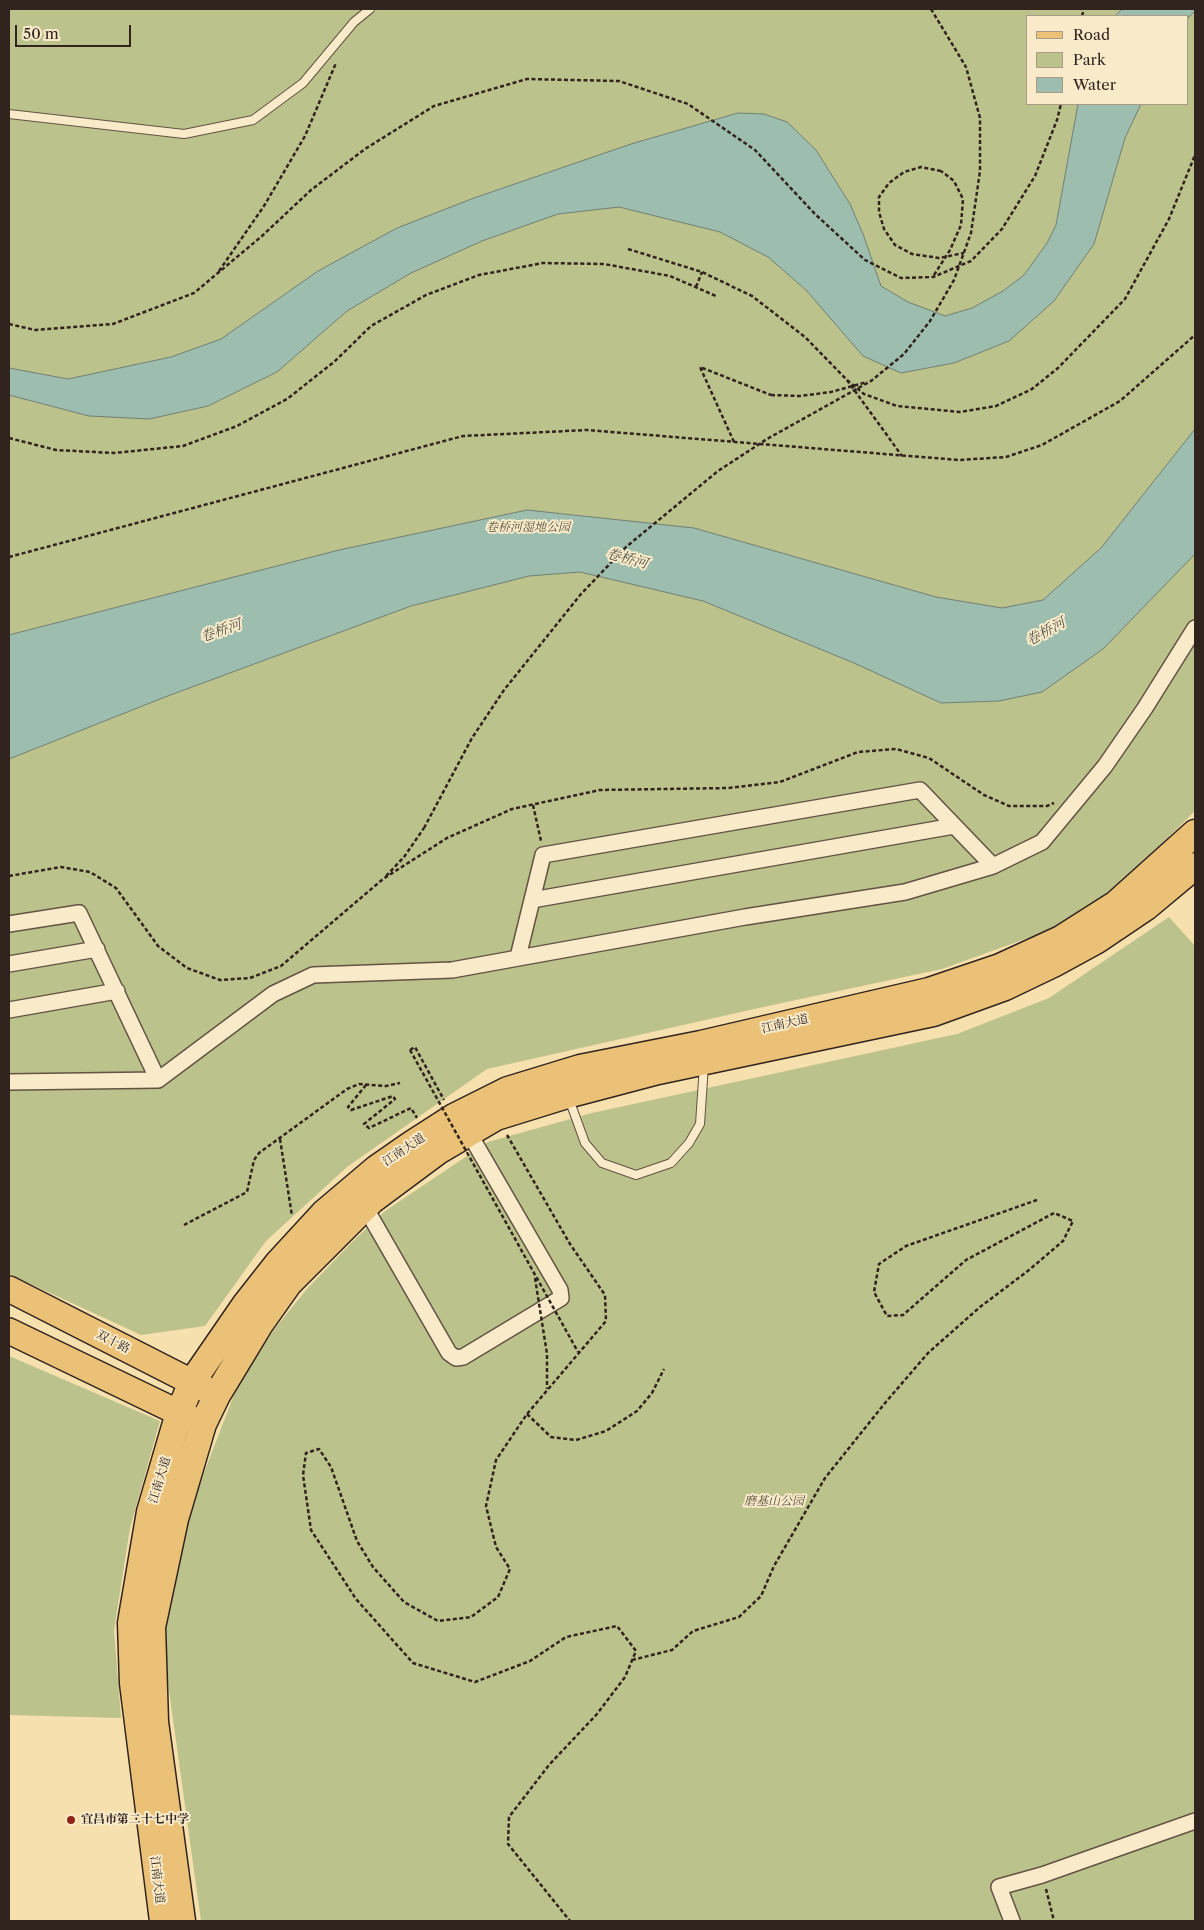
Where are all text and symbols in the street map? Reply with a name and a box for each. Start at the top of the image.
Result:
scale bar [18,15,134,47]
legend [1026,15,1189,105]
text: 50 m [23,24,59,43]
text: Road [1073,25,1110,44]
text: Park [1073,50,1106,69]
text: Water [1073,75,1116,94]
park label: 卷桥河湿地公园 [486,521,570,535]
water label: 卷桥河 [605,545,649,573]
water label: 卷桥河 [1024,614,1068,650]
water label: 卷桥河 [198,616,244,646]
street label: 江南大道 [760,1012,810,1036]
street label: 江南大道 [380,1131,428,1169]
street label: 双十路 [94,1327,132,1357]
street label: 江南大道 [146,1455,174,1505]
park label: 磨基山公园 [744,1495,804,1509]
place label: 宜昌市第二十七中学 [81,1813,189,1827]
marker: 宜昌市第二十七中学 [65,1814,77,1826]
street label: 江南大道 [147,1855,167,1905]

